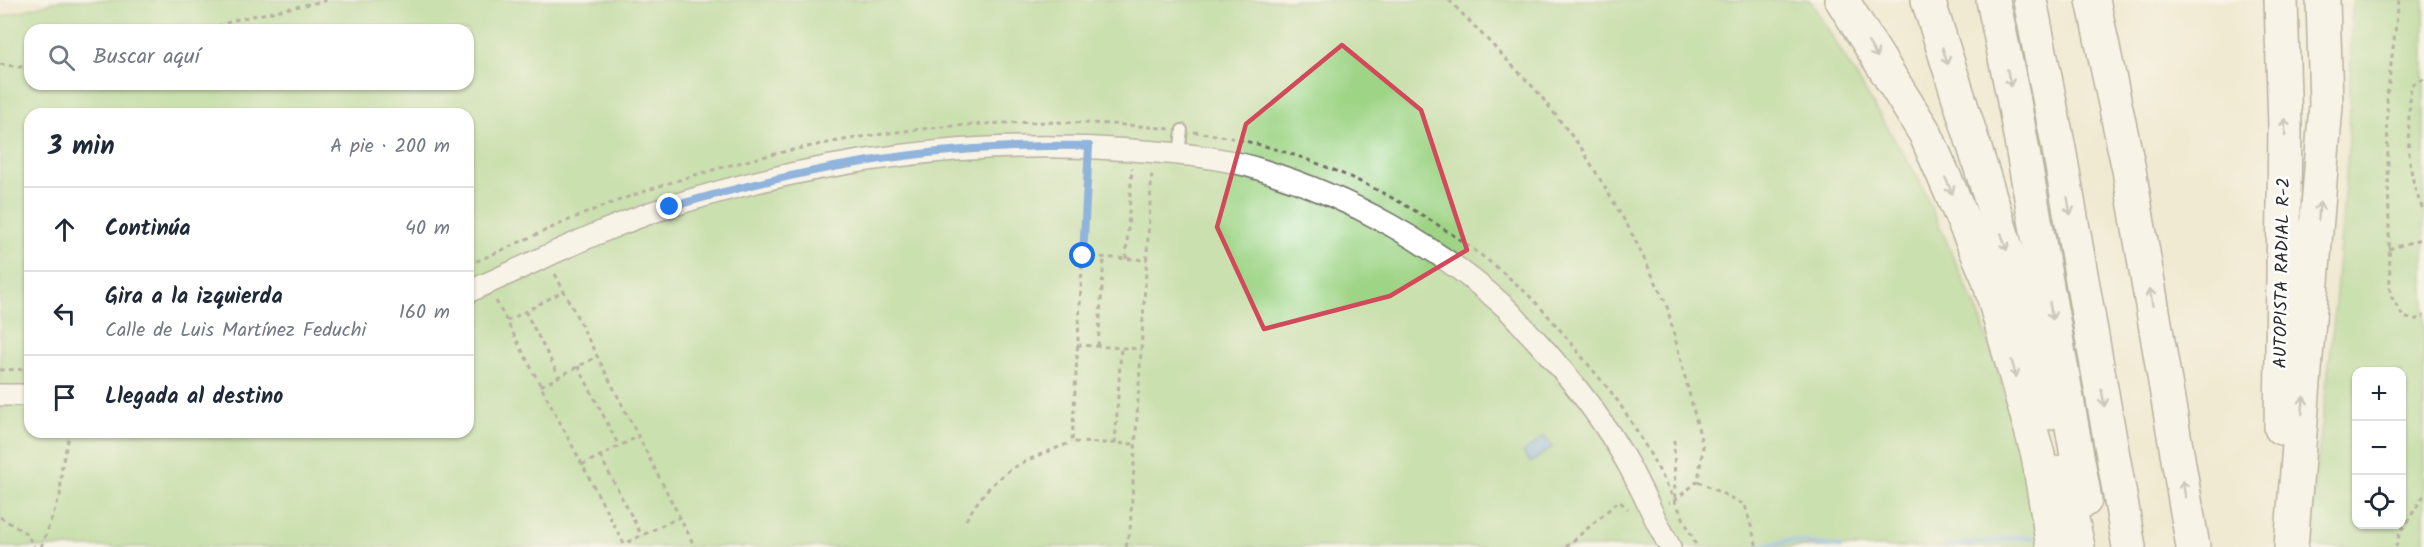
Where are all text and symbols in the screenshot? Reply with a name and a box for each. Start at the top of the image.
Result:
search box [24,24,474,90]
text: Buscar aquí [93,40,200,75]
icon: search [45,41,78,74]
one-way arrow [1867,41,1879,58]
one-way arrow [1940,46,1951,65]
one-way arrow [2004,67,2015,87]
one-way arrow [2279,118,2291,138]
text: 3 min [48,126,115,168]
text: A pie · 200 m [330,131,450,163]
one-way arrow [1943,177,1955,195]
street label: AUTOPISTA RADIAL R-2 [2267,177,2299,369]
route end [656,193,682,219]
one-way arrow [2064,196,2075,216]
one-way arrow [2314,201,2325,221]
text: Continúa [105,212,190,247]
icon: ahead [48,213,81,246]
text: 40 m [405,213,450,245]
one-way arrow [1999,232,2010,251]
route start [1069,242,1095,268]
text: Gira a la izquierda [105,280,283,315]
one-way arrow [2145,288,2156,307]
icon: left [48,297,81,330]
text: 160 m [399,297,450,329]
one-way arrow [2046,301,2057,320]
text: Calle de Luis Martínez Feduchi [105,315,366,347]
one-way arrow [2009,360,2020,379]
map controls [2352,367,2406,529]
button: + [2352,367,2406,421]
text: Llegada al destino [105,380,283,415]
icon: arrive [48,381,81,414]
one-way arrow [2098,388,2109,408]
one-way arrow [2298,396,2309,415]
button: − [2352,421,2406,475]
button: locate [2352,475,2406,529]
one-way arrow [2178,480,2189,500]

